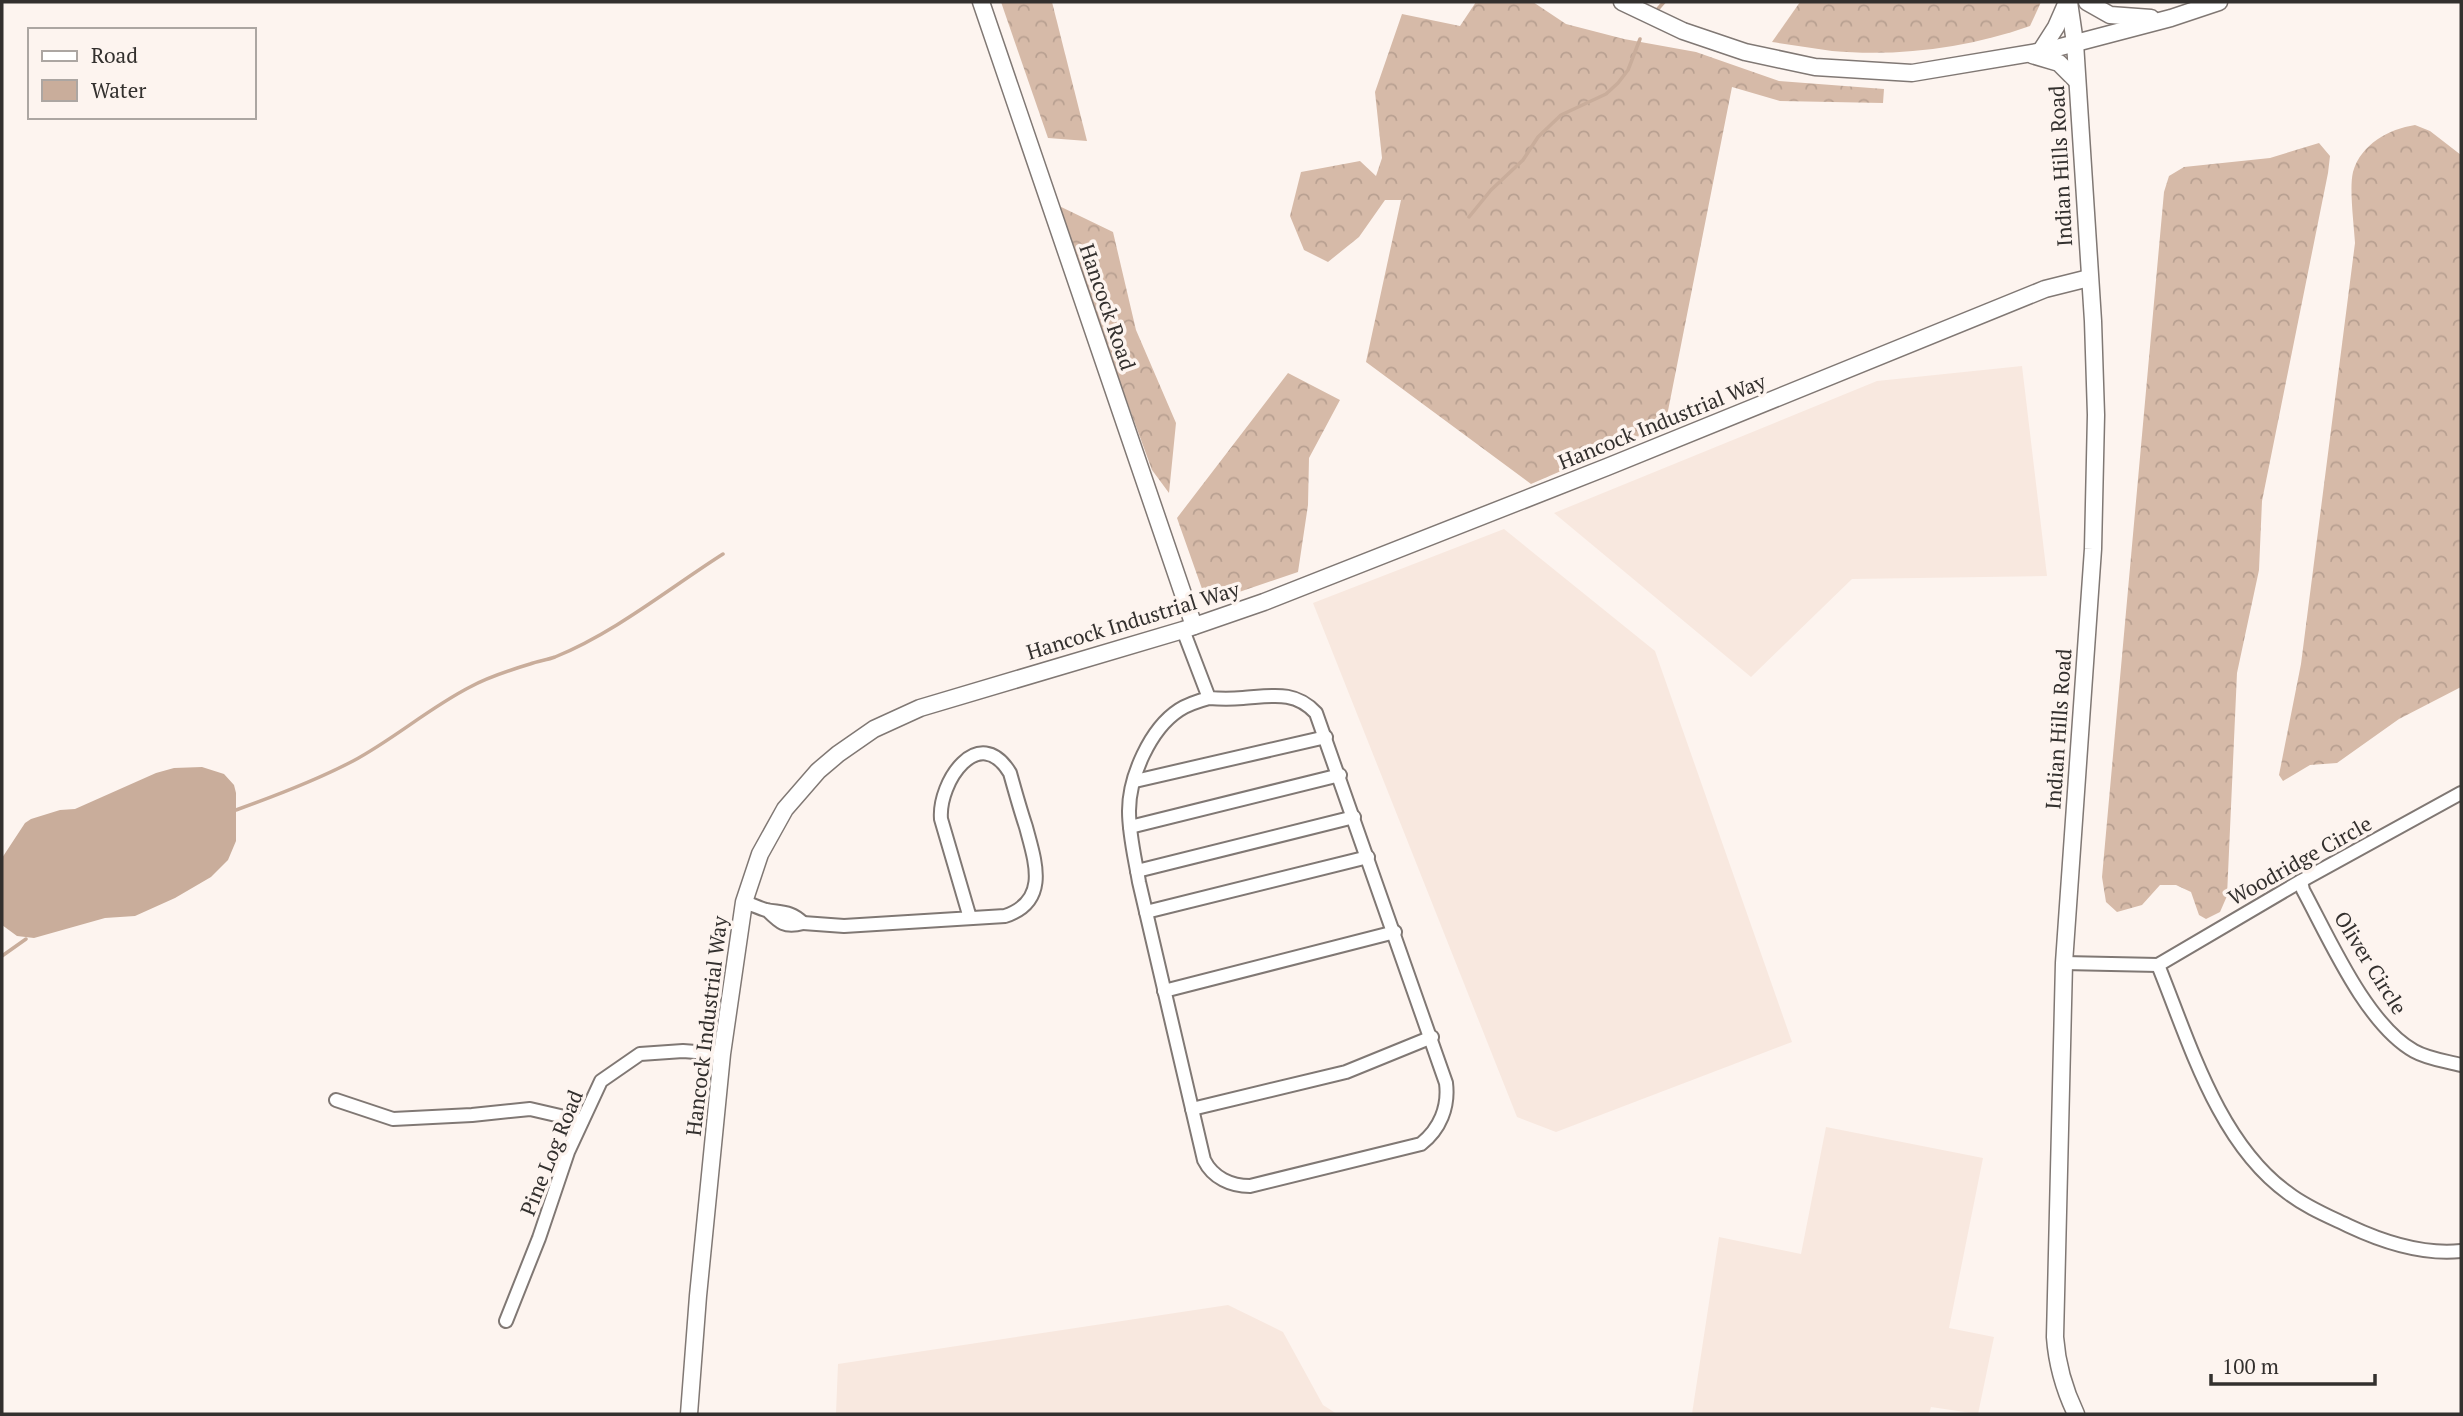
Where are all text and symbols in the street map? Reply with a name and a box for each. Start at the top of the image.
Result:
legend [28,28,256,119]
text: Road [91,41,138,69]
text: Water [91,76,146,104]
street label: Indian Hills Road [2042,84,2078,247]
street label: Hancock Road [1073,240,1143,374]
street label: Hancock Industrial Way [1554,366,1770,476]
street label: Hancock Industrial Way [1023,574,1243,666]
street label: Indian Hills Road [2038,647,2078,810]
street label: Woodridge Circle [2223,809,2376,911]
street label: Oliver Circle [2328,906,2414,1019]
street label: Hancock Industrial Way [679,914,733,1137]
street label: Pine Log Road [513,1085,589,1220]
scale bar [2211,1342,2376,1386]
text: 100 m [2222,1352,2279,1380]

